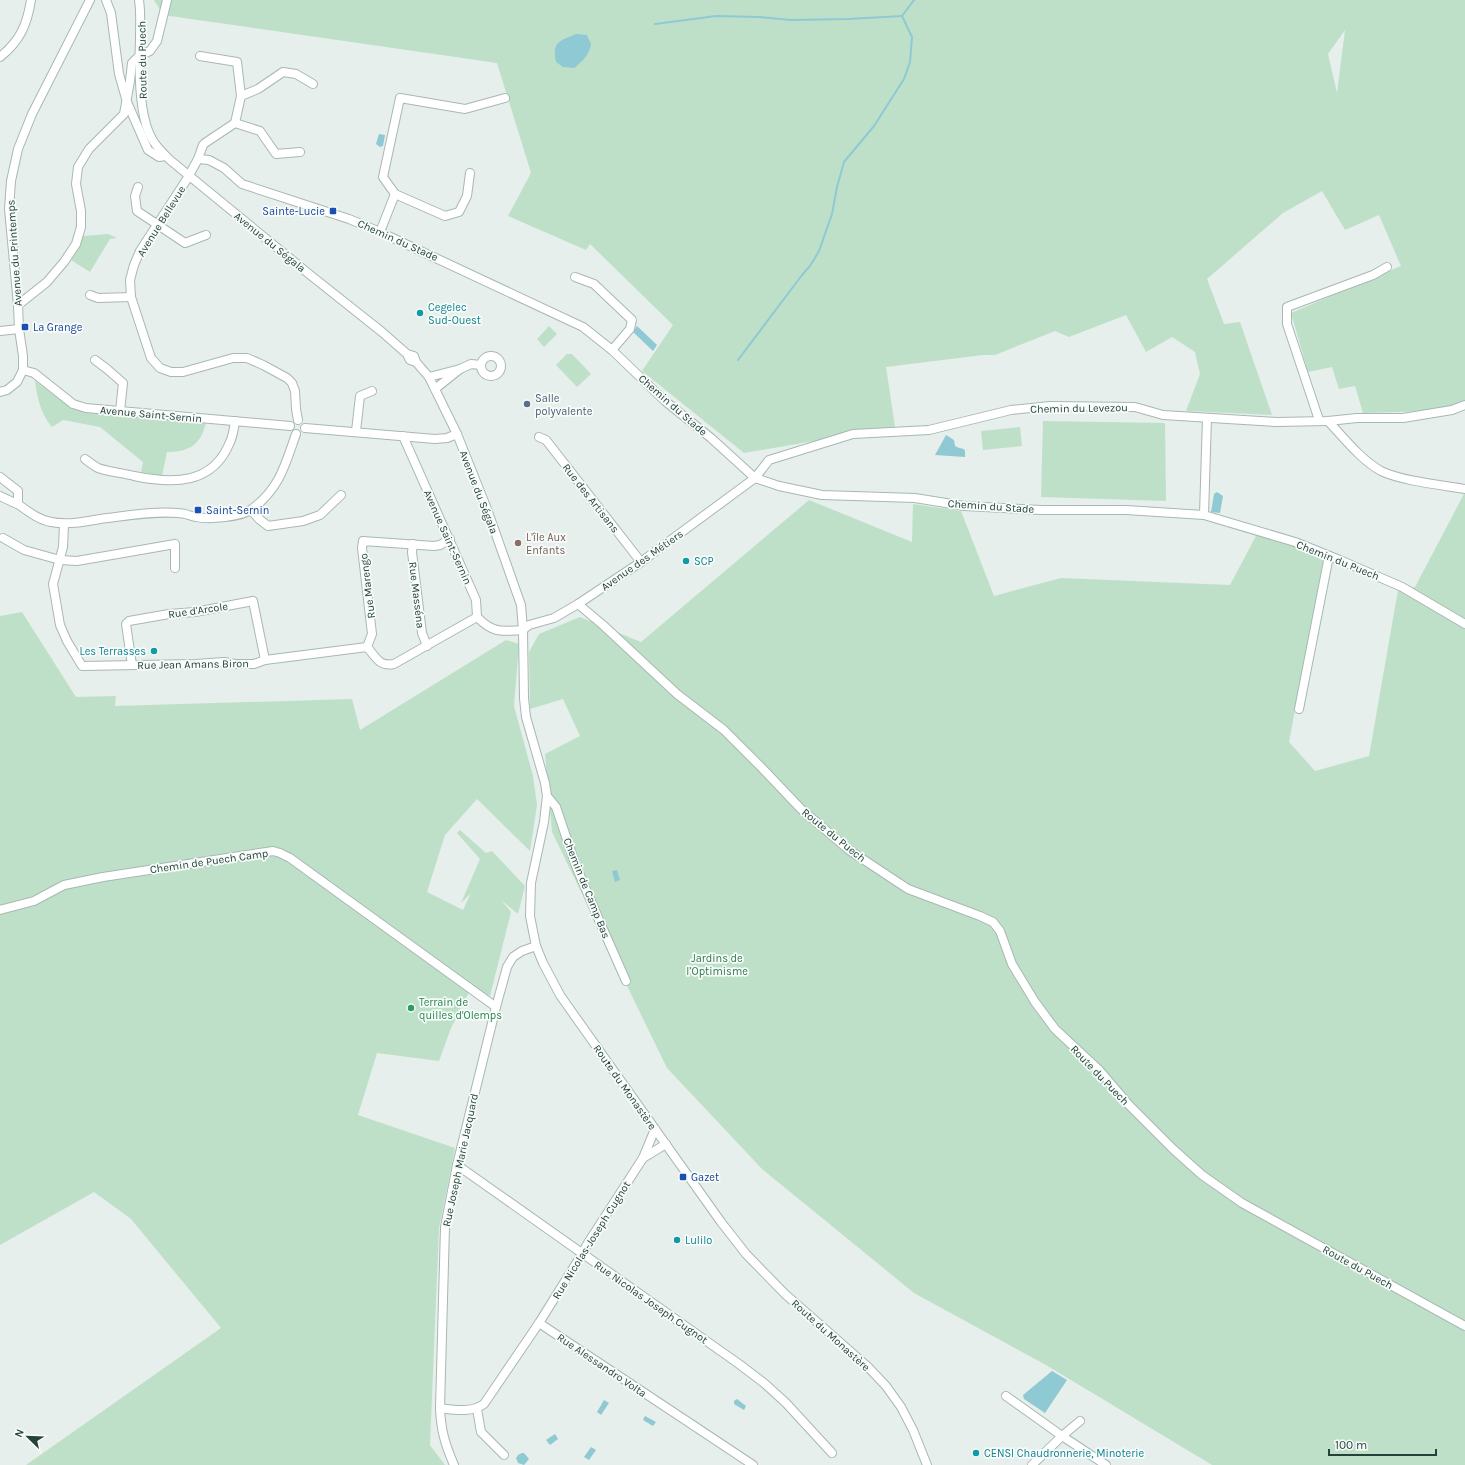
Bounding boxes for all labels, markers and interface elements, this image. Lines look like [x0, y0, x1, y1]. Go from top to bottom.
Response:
street label: Route du Puech [135, 21, 150, 99]
street label: Avenue Bellevue [134, 183, 189, 259]
street label: Avenue du Printemps [4, 199, 25, 307]
place label: Sainte-Lucie [262, 205, 325, 218]
marker: Sainte-Lucie [328, 206, 338, 216]
street label: Avenue du Ségala [231, 210, 308, 275]
street label: Chemin du Stade [356, 217, 440, 264]
place label: Cegelec Sud-Ouest [428, 301, 481, 327]
marker: Cegelec Sud-Ouest [415, 308, 425, 318]
place label: La Grange [33, 321, 83, 334]
marker: La Grange [20, 322, 30, 332]
street label: Chemin du Stade [636, 372, 710, 439]
place label: Salle polyvalente [535, 392, 593, 418]
marker: Salle polyvalente [522, 399, 532, 409]
street label: Chemin du Levezou [1030, 401, 1128, 416]
street label: Avenue Saint-Sernin [99, 404, 202, 425]
street label: Avenue du Ségala [457, 449, 500, 536]
street label: Rue des Artisans [560, 461, 622, 536]
street label: Avenue Saint-Sernin [421, 488, 474, 587]
street label: Chemin du Stade [947, 497, 1035, 516]
place label: Saint-Sernin [206, 504, 269, 517]
marker: Saint-Sernin [193, 505, 203, 515]
street label: Avenue des Métiers [599, 527, 686, 594]
place label: L'île Aux Enfants [526, 531, 566, 557]
marker: L'île Aux Enfants [513, 538, 523, 548]
street label: Chemin du Puech [1294, 538, 1381, 583]
street label: Rue Marengo [357, 553, 378, 619]
place label: SCP [694, 555, 713, 568]
marker: SCP [681, 556, 691, 566]
street label: Rue Masséna [406, 561, 427, 629]
street label: Rue d'Arcole [167, 600, 229, 621]
place label: Les Terrasses [79, 645, 146, 658]
marker: Les Terrasses [149, 646, 159, 656]
street label: Rue Jean Amans Biron [137, 657, 249, 672]
street label: Route du Puech [799, 806, 868, 865]
street label: Chemin de Camp Bas [560, 836, 613, 941]
street label: Chemin de Puech Camp [149, 847, 269, 876]
park label: Jardins de l’Optimisme [686, 952, 748, 978]
place label: Terrain de quilles d'Olemps [419, 996, 502, 1022]
marker: Terrain de quilles d'Olemps [406, 1003, 416, 1013]
street label: Route du Monastère [590, 1042, 659, 1133]
street label: Route du Puech [1068, 1043, 1132, 1108]
street label: Rue Joseph Marie Jacquard [440, 1092, 481, 1228]
place label: Gazet [691, 1171, 719, 1184]
marker: Gazet [678, 1172, 688, 1182]
street label: Rue Nicolas-Joseph Cugnot [550, 1179, 633, 1302]
place label: Lulilo [685, 1234, 712, 1247]
marker: Lulilo [672, 1235, 682, 1245]
street label: Route du Puech [1320, 1243, 1395, 1292]
street label: Rue Nicolas Joseph Cugnot [591, 1258, 710, 1347]
street label: Route du Monastère [789, 1297, 873, 1374]
street label: Rue Alessandro Volta [554, 1331, 649, 1400]
north arrow [8, 1417, 48, 1457]
text: N [12, 1427, 27, 1439]
scale bar [1329, 1431, 1436, 1457]
text: 100 m [1335, 1438, 1367, 1452]
place label: CENSI Chaudronnerie, Minoterie [984, 1447, 1144, 1460]
marker: CENSI Chaudronnerie, Minoterie [971, 1448, 981, 1458]

